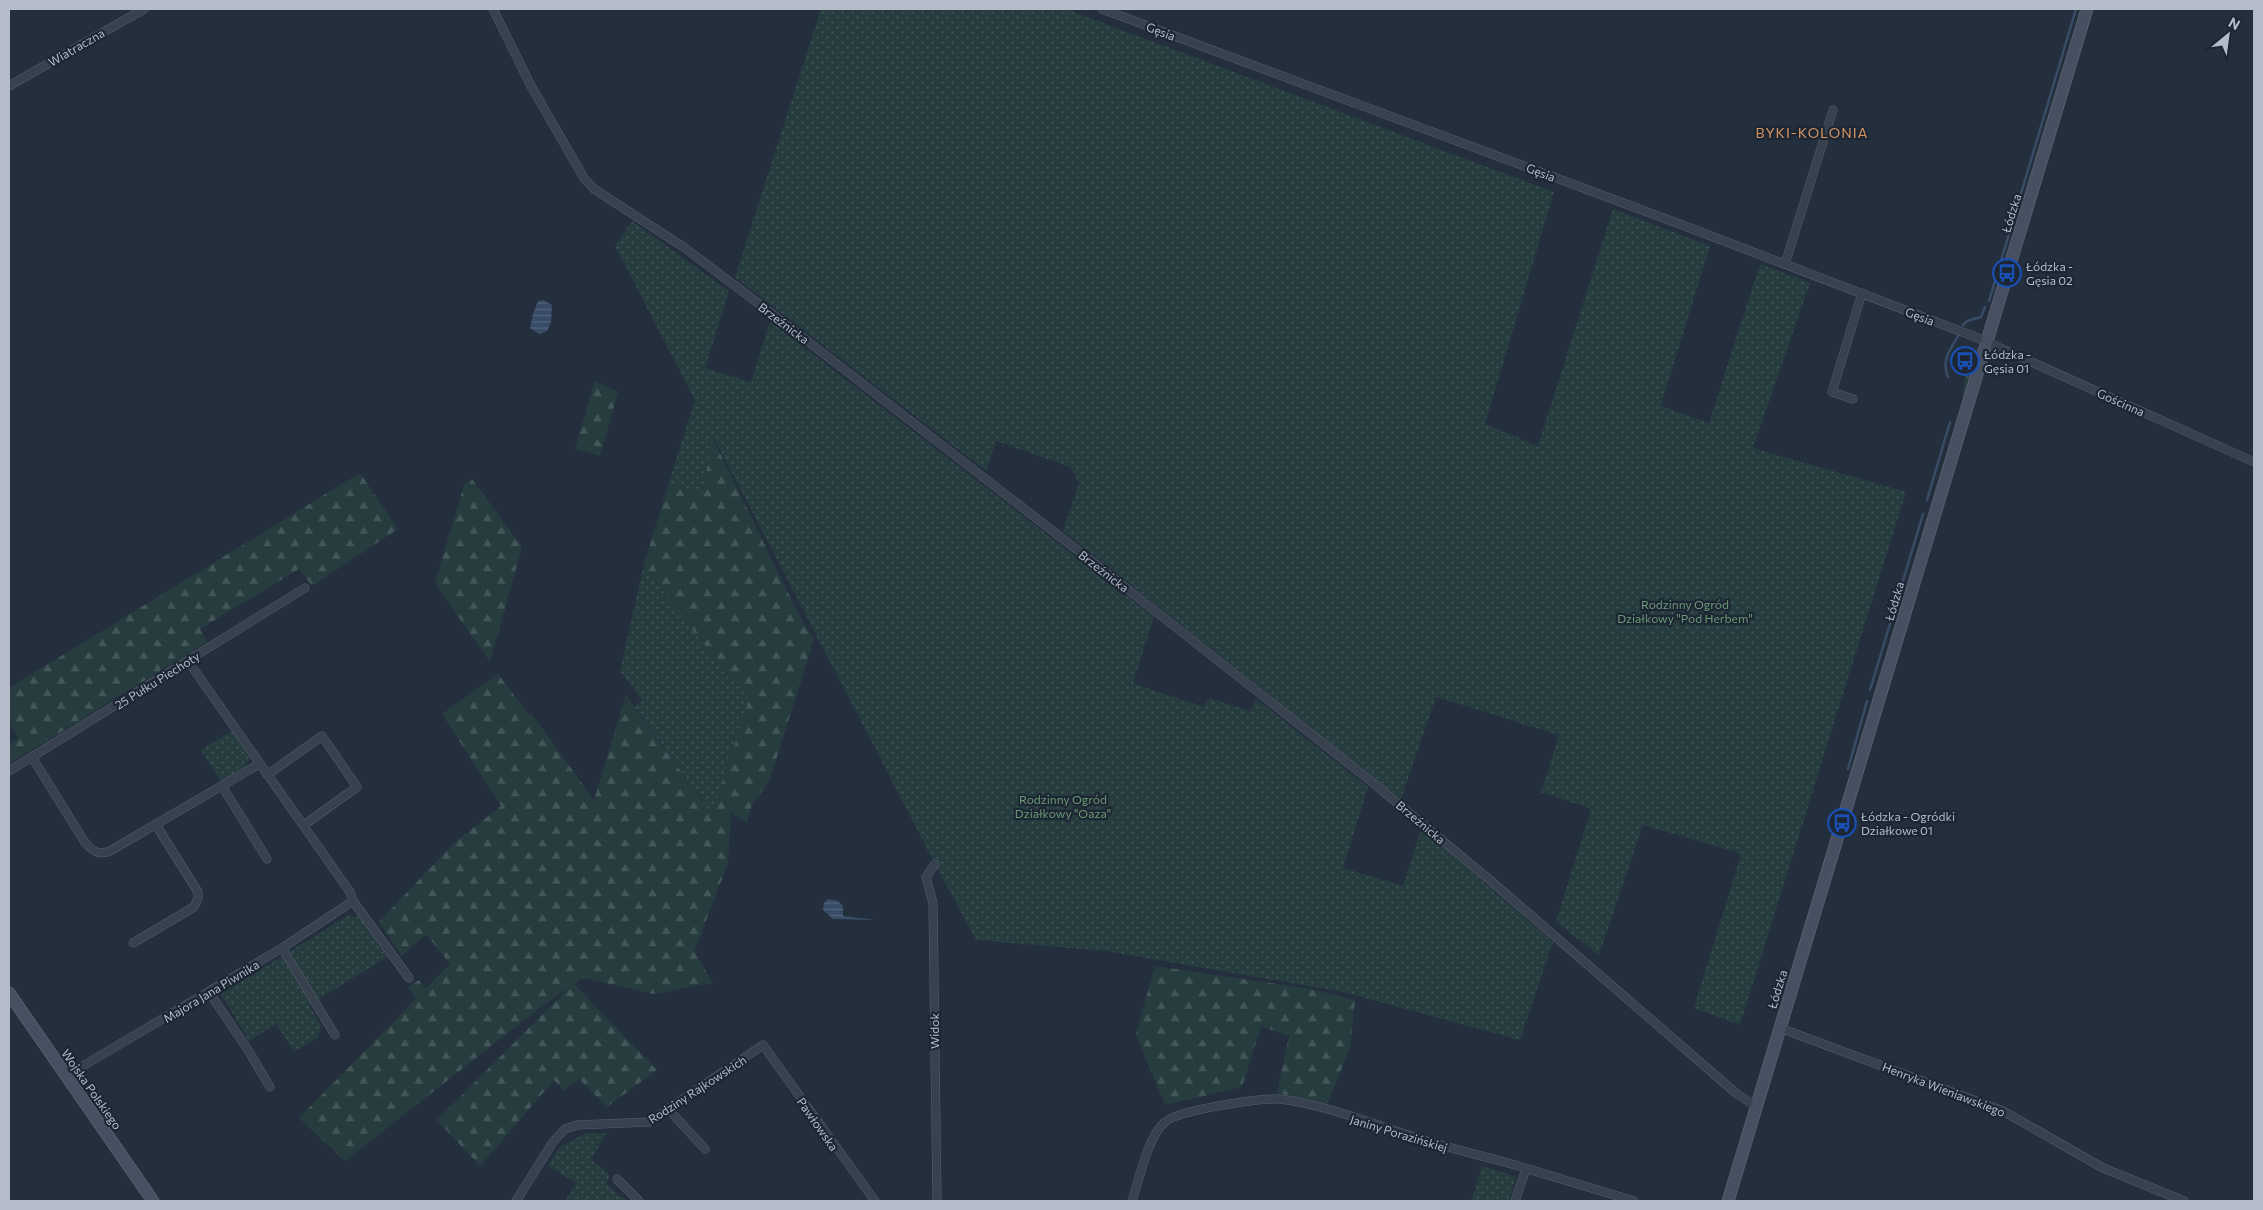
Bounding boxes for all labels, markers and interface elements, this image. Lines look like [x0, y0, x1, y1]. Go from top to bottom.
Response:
north arrow [2203, 10, 2253, 60]
text: N [2226, 13, 2243, 33]
street label: Gęsia [1145, 19, 1177, 43]
street label: Wiatraczna [45, 25, 107, 69]
district label: BYKI-KOLONIA [1756, 124, 1868, 141]
street label: Gęsia [1525, 160, 1557, 184]
street label: Łódzka [1998, 192, 2024, 235]
bus stop icon: Łódzka - Gęsia 02 [1992, 258, 2022, 288]
place label: Łódzka - Gęsia 02 [2025, 259, 2073, 287]
street label: Brzeźnicka [756, 300, 812, 346]
street label: Gęsia [1904, 304, 1936, 328]
bus stop icon: Łódzka - Gęsia 01 [1950, 346, 1980, 376]
place label: Łódzka - Gęsia 01 [1983, 347, 2031, 375]
street label: Gościnna [2095, 385, 2147, 419]
street label: Brzeźnicka [1076, 547, 1132, 595]
street label: Łódzka [1882, 580, 1906, 623]
park label: Rodzinny Ogród Działkowy "Pod Herbem" [1617, 597, 1753, 625]
street label: 25 Pułku Piechoty [112, 648, 202, 712]
park label: Rodzinny Ogród Działkowy "Oaza" [1015, 792, 1111, 820]
street label: Brzeźnicka [1394, 798, 1448, 846]
bus stop icon: Łódzka - Ogródki Działkowe 01 [1827, 808, 1857, 838]
place label: Łódzka - Ogródki Działkowe 01 [1860, 809, 1955, 837]
street label: Majora Jana Piwnika [161, 957, 262, 1026]
street label: Łódzka [1764, 968, 1790, 1011]
street label: Widok [927, 1013, 941, 1049]
street label: Wojska Polskiego [59, 1046, 125, 1132]
street label: Rodziny Rajkowskich [645, 1052, 749, 1126]
street label: Henryka Wieniawskiego [1881, 1059, 2007, 1119]
street label: Pawłowska [795, 1095, 841, 1153]
street label: Janiny Porazińskiej [1348, 1112, 1449, 1155]

